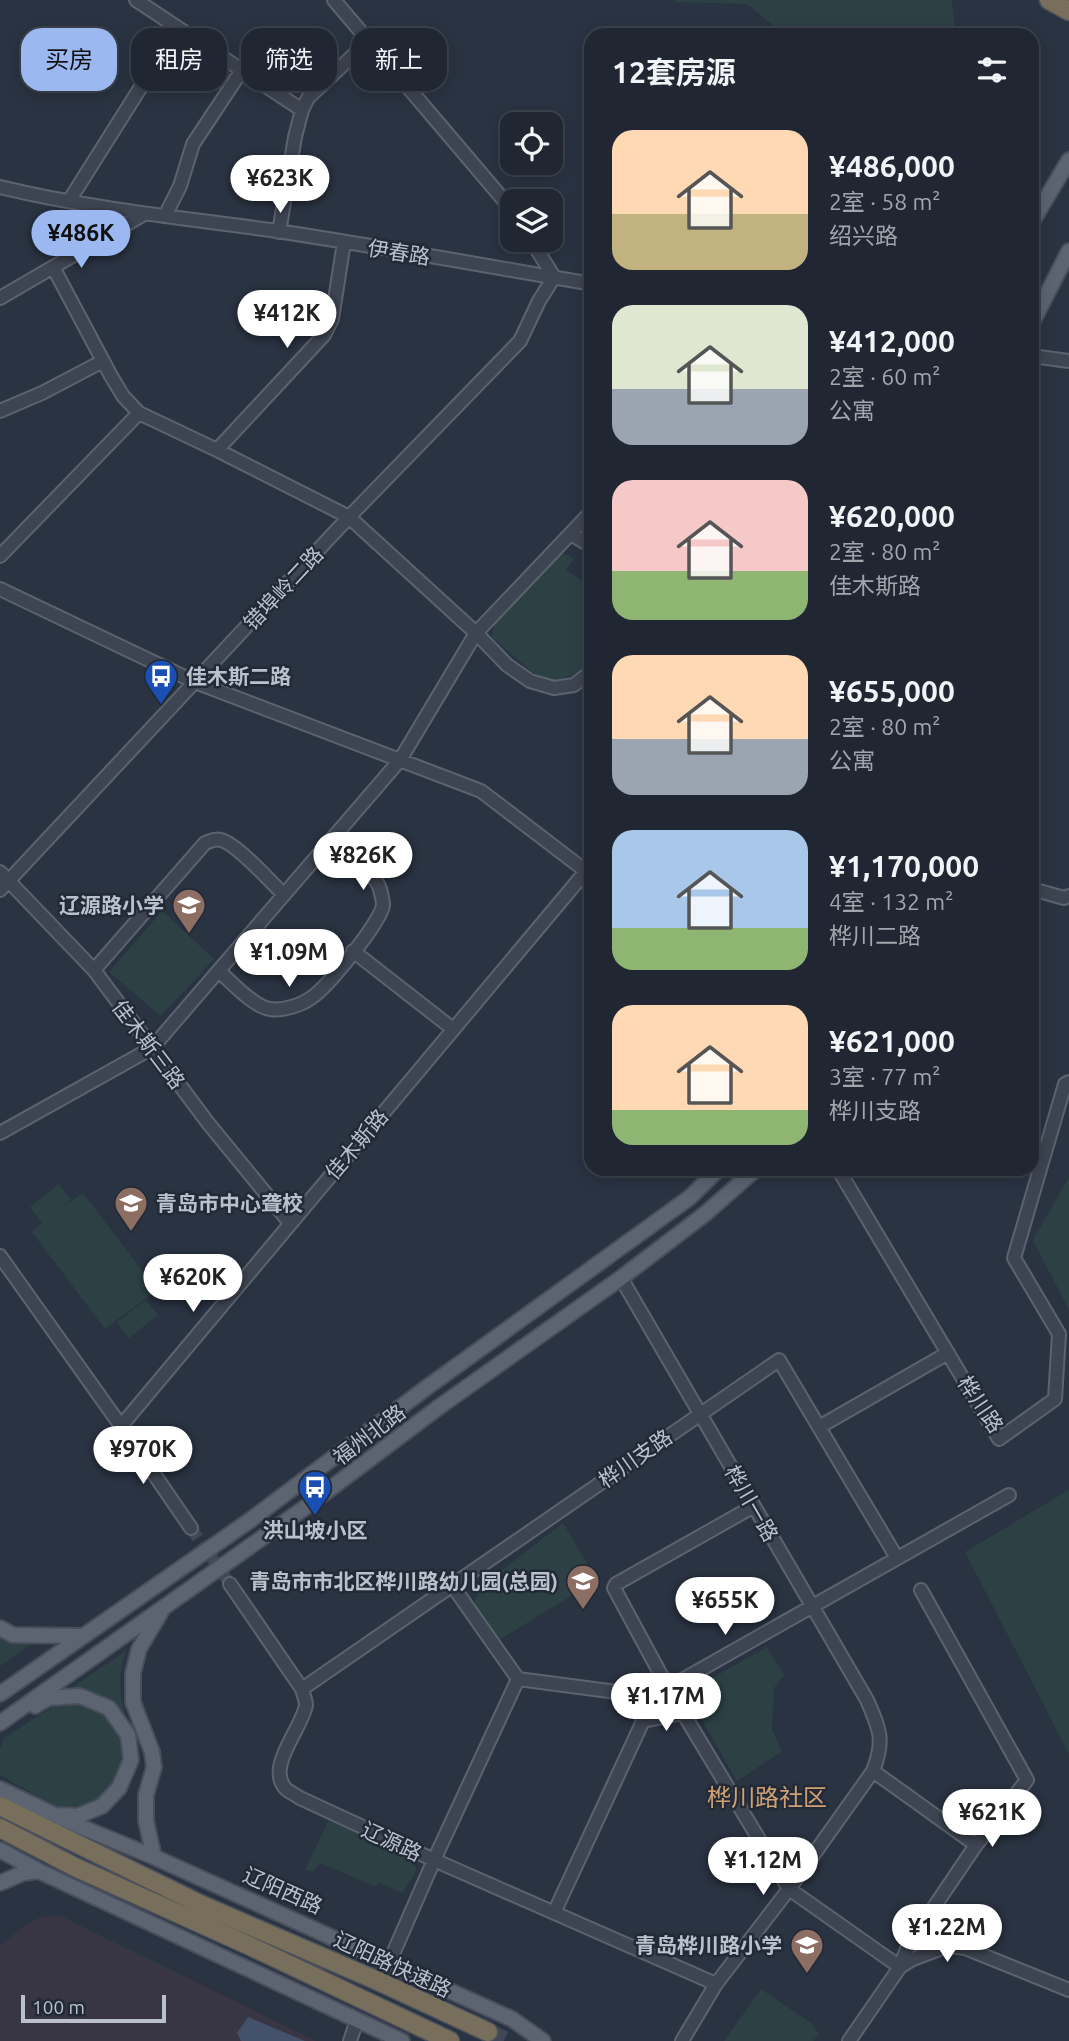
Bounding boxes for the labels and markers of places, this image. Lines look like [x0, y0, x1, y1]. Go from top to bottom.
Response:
pin: ¥623K [231, 156, 329, 215]
pin: ¥486K [32, 210, 130, 270]
pin: ¥412K [238, 290, 336, 350]
bus stop icon: 佳木斯二路 [142, 657, 180, 706]
place label: 佳木斯二路 [186, 664, 291, 688]
pin: ¥826K [314, 832, 412, 892]
school or university icon: 辽源路小学 [170, 886, 208, 935]
place label: 辽源路小学 [59, 893, 164, 917]
pin: ¥1.09M [232, 930, 346, 989]
school or university icon: 青岛市中心聋校 [112, 1184, 150, 1233]
place label: 青岛市中心聋校 [156, 1191, 303, 1215]
pin: ¥620K [144, 1254, 242, 1314]
pin: ¥970K [94, 1426, 192, 1486]
bus stop icon: 洪山坡小区 [296, 1468, 334, 1517]
place label: 洪山坡小区 [263, 1518, 368, 1542]
school or university icon: 青岛市市北区桦川路幼儿园(总园) [564, 1562, 602, 1611]
place label: 青岛市市北区桦川路幼儿园(总园) [249, 1569, 558, 1593]
pin: ¥655K [676, 1578, 774, 1637]
pin: ¥1.17M [609, 1674, 723, 1733]
pin: ¥621K [943, 1790, 1041, 1849]
pin: ¥1.12M [706, 1838, 820, 1897]
pin: ¥1.22M [890, 1904, 1004, 1964]
school or university icon: 青岛桦川路小学 [788, 1926, 826, 1975]
place label: 青岛桦川路小学 [635, 1933, 782, 1957]

